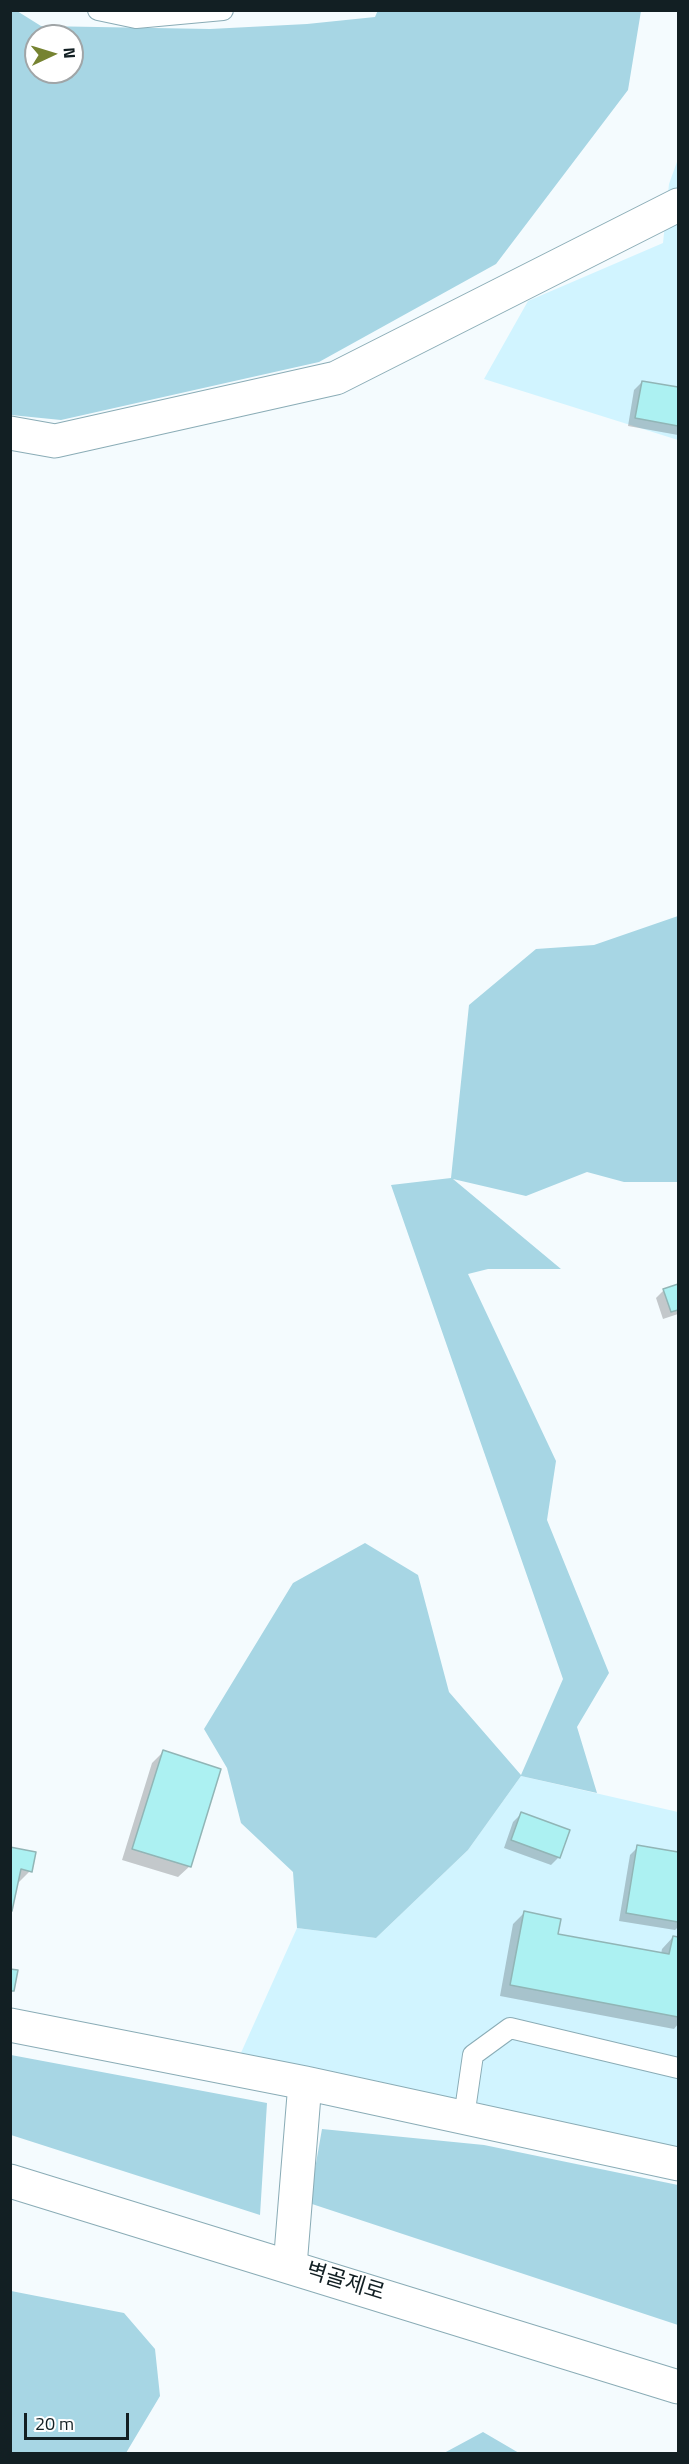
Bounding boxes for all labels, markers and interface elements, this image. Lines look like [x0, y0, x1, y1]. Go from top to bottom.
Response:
north arrow [24, 24, 84, 84]
text: N [58, 47, 82, 59]
street label: 벽골제로 [302, 2259, 388, 2307]
scale bar [27, 2401, 132, 2439]
text: 20 m [35, 2410, 74, 2437]

